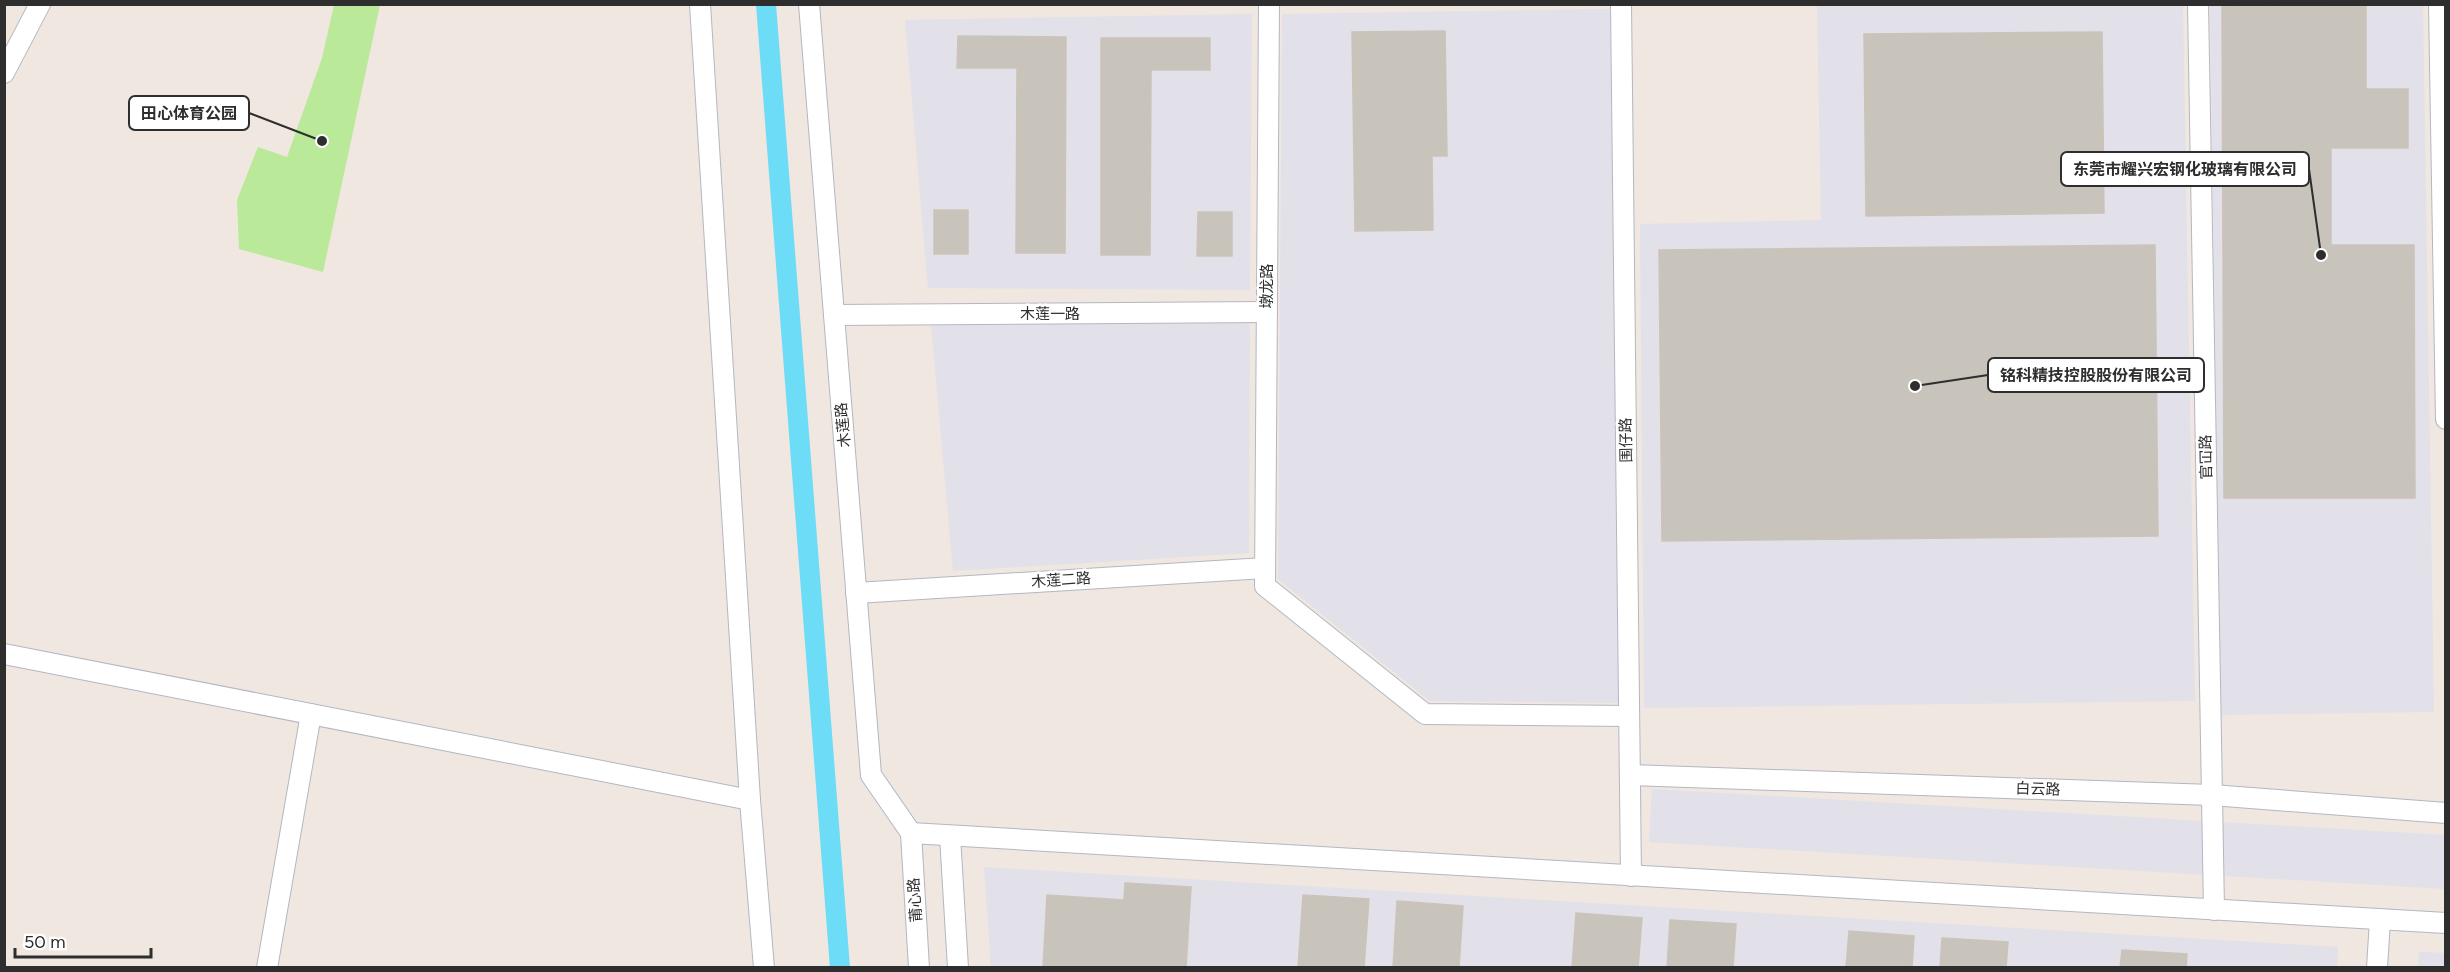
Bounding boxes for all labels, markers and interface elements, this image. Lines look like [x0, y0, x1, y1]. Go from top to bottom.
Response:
callout: 田心体育公园 [129, 96, 249, 130]
text: 田心体育公园 [141, 104, 237, 123]
callout: 东莞市耀兴宏钢化玻璃有限公司 [2061, 152, 2309, 186]
text: 东莞市耀兴宏钢化玻璃有限公司 [2073, 160, 2297, 179]
street label: 墩龙路 [1258, 263, 1276, 309]
street label: 木莲一路 [1020, 305, 1080, 323]
callout: 铭科精技控股股份有限公司 [1988, 358, 2204, 392]
text: 铭科精技控股股份有限公司 [2000, 366, 2192, 385]
street label: 木莲路 [832, 402, 854, 448]
street label: 围仔路 [1617, 417, 1635, 463]
street label: 官冚路 [2197, 434, 2215, 480]
street label: 木莲二路 [1030, 569, 1092, 591]
street label: 白云路 [2015, 779, 2061, 799]
street label: 莆心路 [904, 877, 926, 923]
scale bar [15, 921, 152, 959]
text: 50 m [24, 931, 66, 953]

